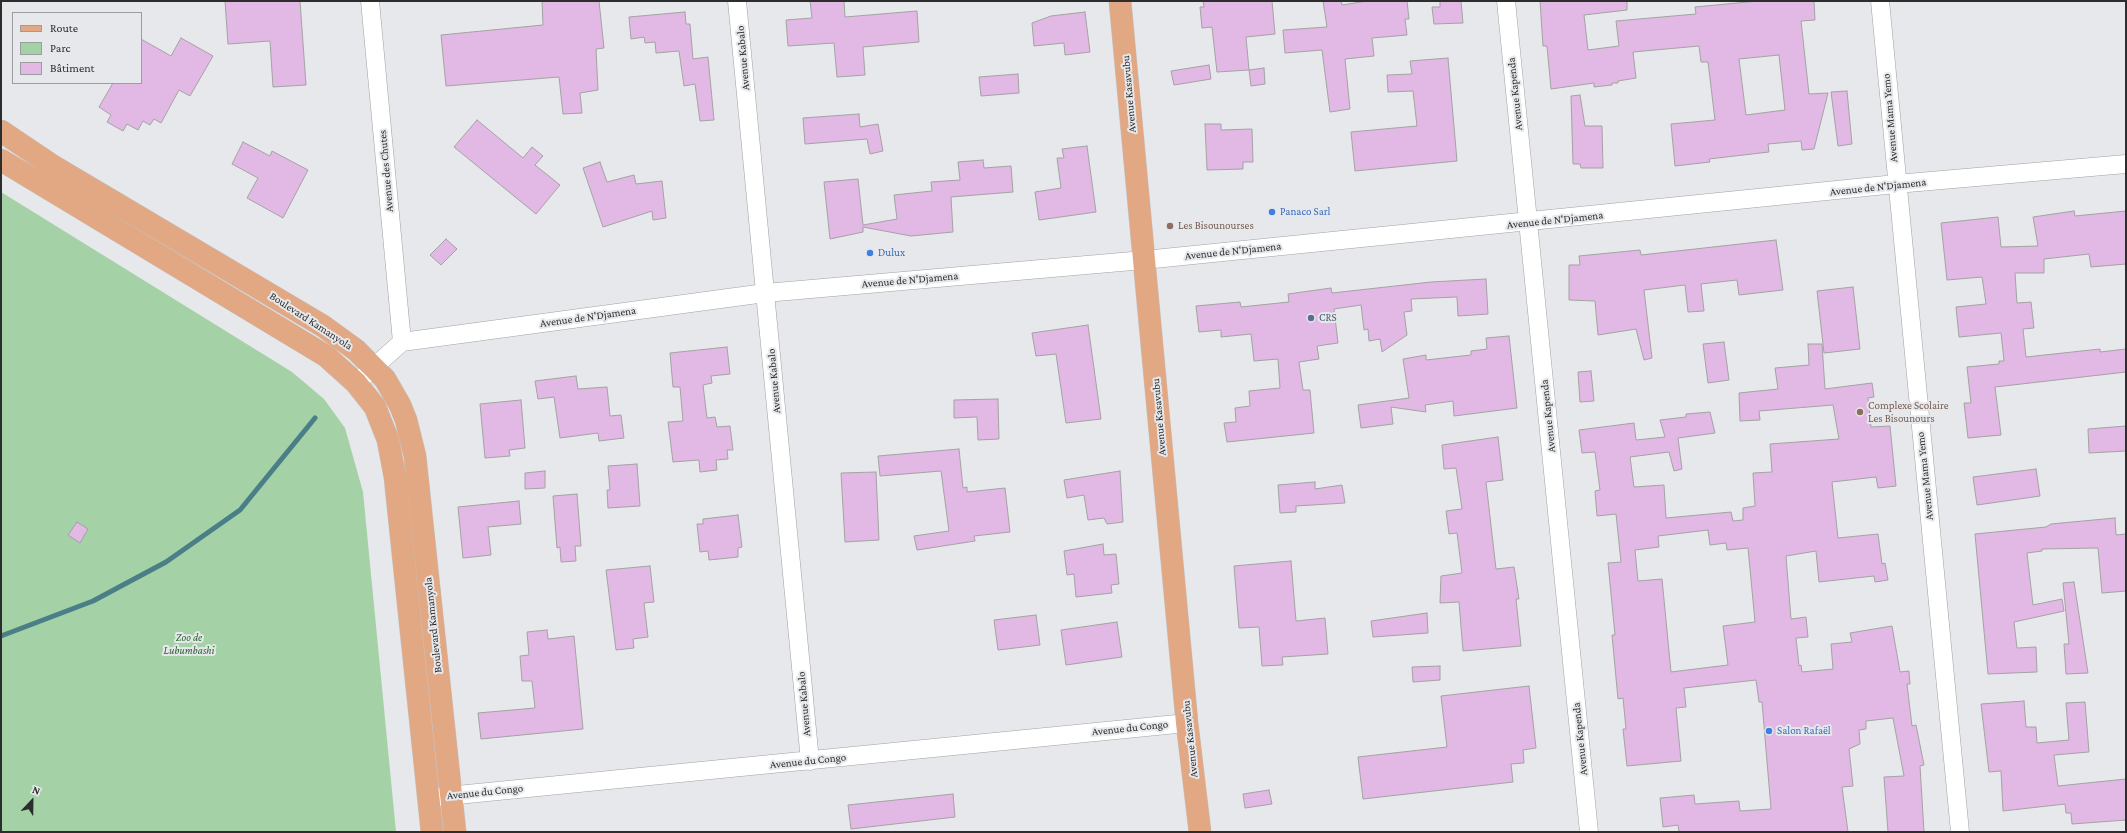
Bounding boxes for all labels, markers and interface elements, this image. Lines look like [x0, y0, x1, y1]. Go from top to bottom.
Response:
legend [12, 12, 142, 84]
text: Route [50, 21, 78, 35]
street label: Avenue Kabalo [734, 25, 752, 91]
text: Parc [50, 41, 70, 55]
street label: Avenue Kasavubu [1119, 55, 1139, 133]
street label: Avenue Kapenda [1505, 57, 1525, 131]
text: Bâtiment [50, 61, 95, 75]
street label: Avenue Mama Yemo [1880, 73, 1900, 163]
street label: Avenue des Chutes [376, 129, 396, 213]
street label: Avenue de N'Djamena [1829, 175, 1927, 199]
place label: Panaco Sarl [1280, 205, 1330, 219]
marker: Panaco Sarl [1267, 207, 1277, 217]
street label: Avenue de N'Djamena [1506, 208, 1604, 232]
place label: Les Bisounourses [1178, 219, 1254, 233]
marker: Les Bisounourses [1165, 221, 1175, 231]
street label: Avenue de N'Djamena [1184, 239, 1282, 263]
place label: Dulux [878, 246, 905, 260]
marker: Dulux [865, 248, 875, 258]
street label: Avenue de N'Djamena [861, 269, 959, 291]
street label: Boulevard Kamanyola [267, 289, 355, 353]
street label: Avenue de N'Djamena [539, 304, 637, 330]
place label: CRS [1319, 311, 1337, 325]
marker: CRS [1306, 313, 1316, 323]
street label: Avenue Kabalo [765, 348, 783, 414]
street label: Avenue Kasavubu [1149, 378, 1169, 456]
street label: Avenue Kapenda [1538, 379, 1558, 453]
place label: Complexe Scolaire Les Bisounours [1868, 399, 1948, 425]
marker: Complexe Scolaire Les Bisounours [1855, 407, 1865, 417]
street label: Avenue Mama Yemo [1914, 431, 1936, 521]
street label: Boulevard Kamanyola [421, 576, 445, 674]
park label: Zoo de Lubumbashi [163, 631, 215, 657]
street label: Avenue Kabalo [795, 671, 813, 737]
street label: Avenue Kasavubu [1179, 700, 1201, 778]
street label: Avenue Kapenda [1570, 702, 1590, 776]
street label: Avenue du Congo [1091, 717, 1169, 739]
place label: Salon Rafaël [1777, 724, 1831, 738]
marker: Salon Rafaël [1764, 726, 1774, 736]
street label: Avenue du Congo [769, 750, 847, 772]
north arrow [12, 781, 52, 821]
street label: Avenue du Congo [446, 781, 524, 803]
text: N [31, 783, 42, 797]

